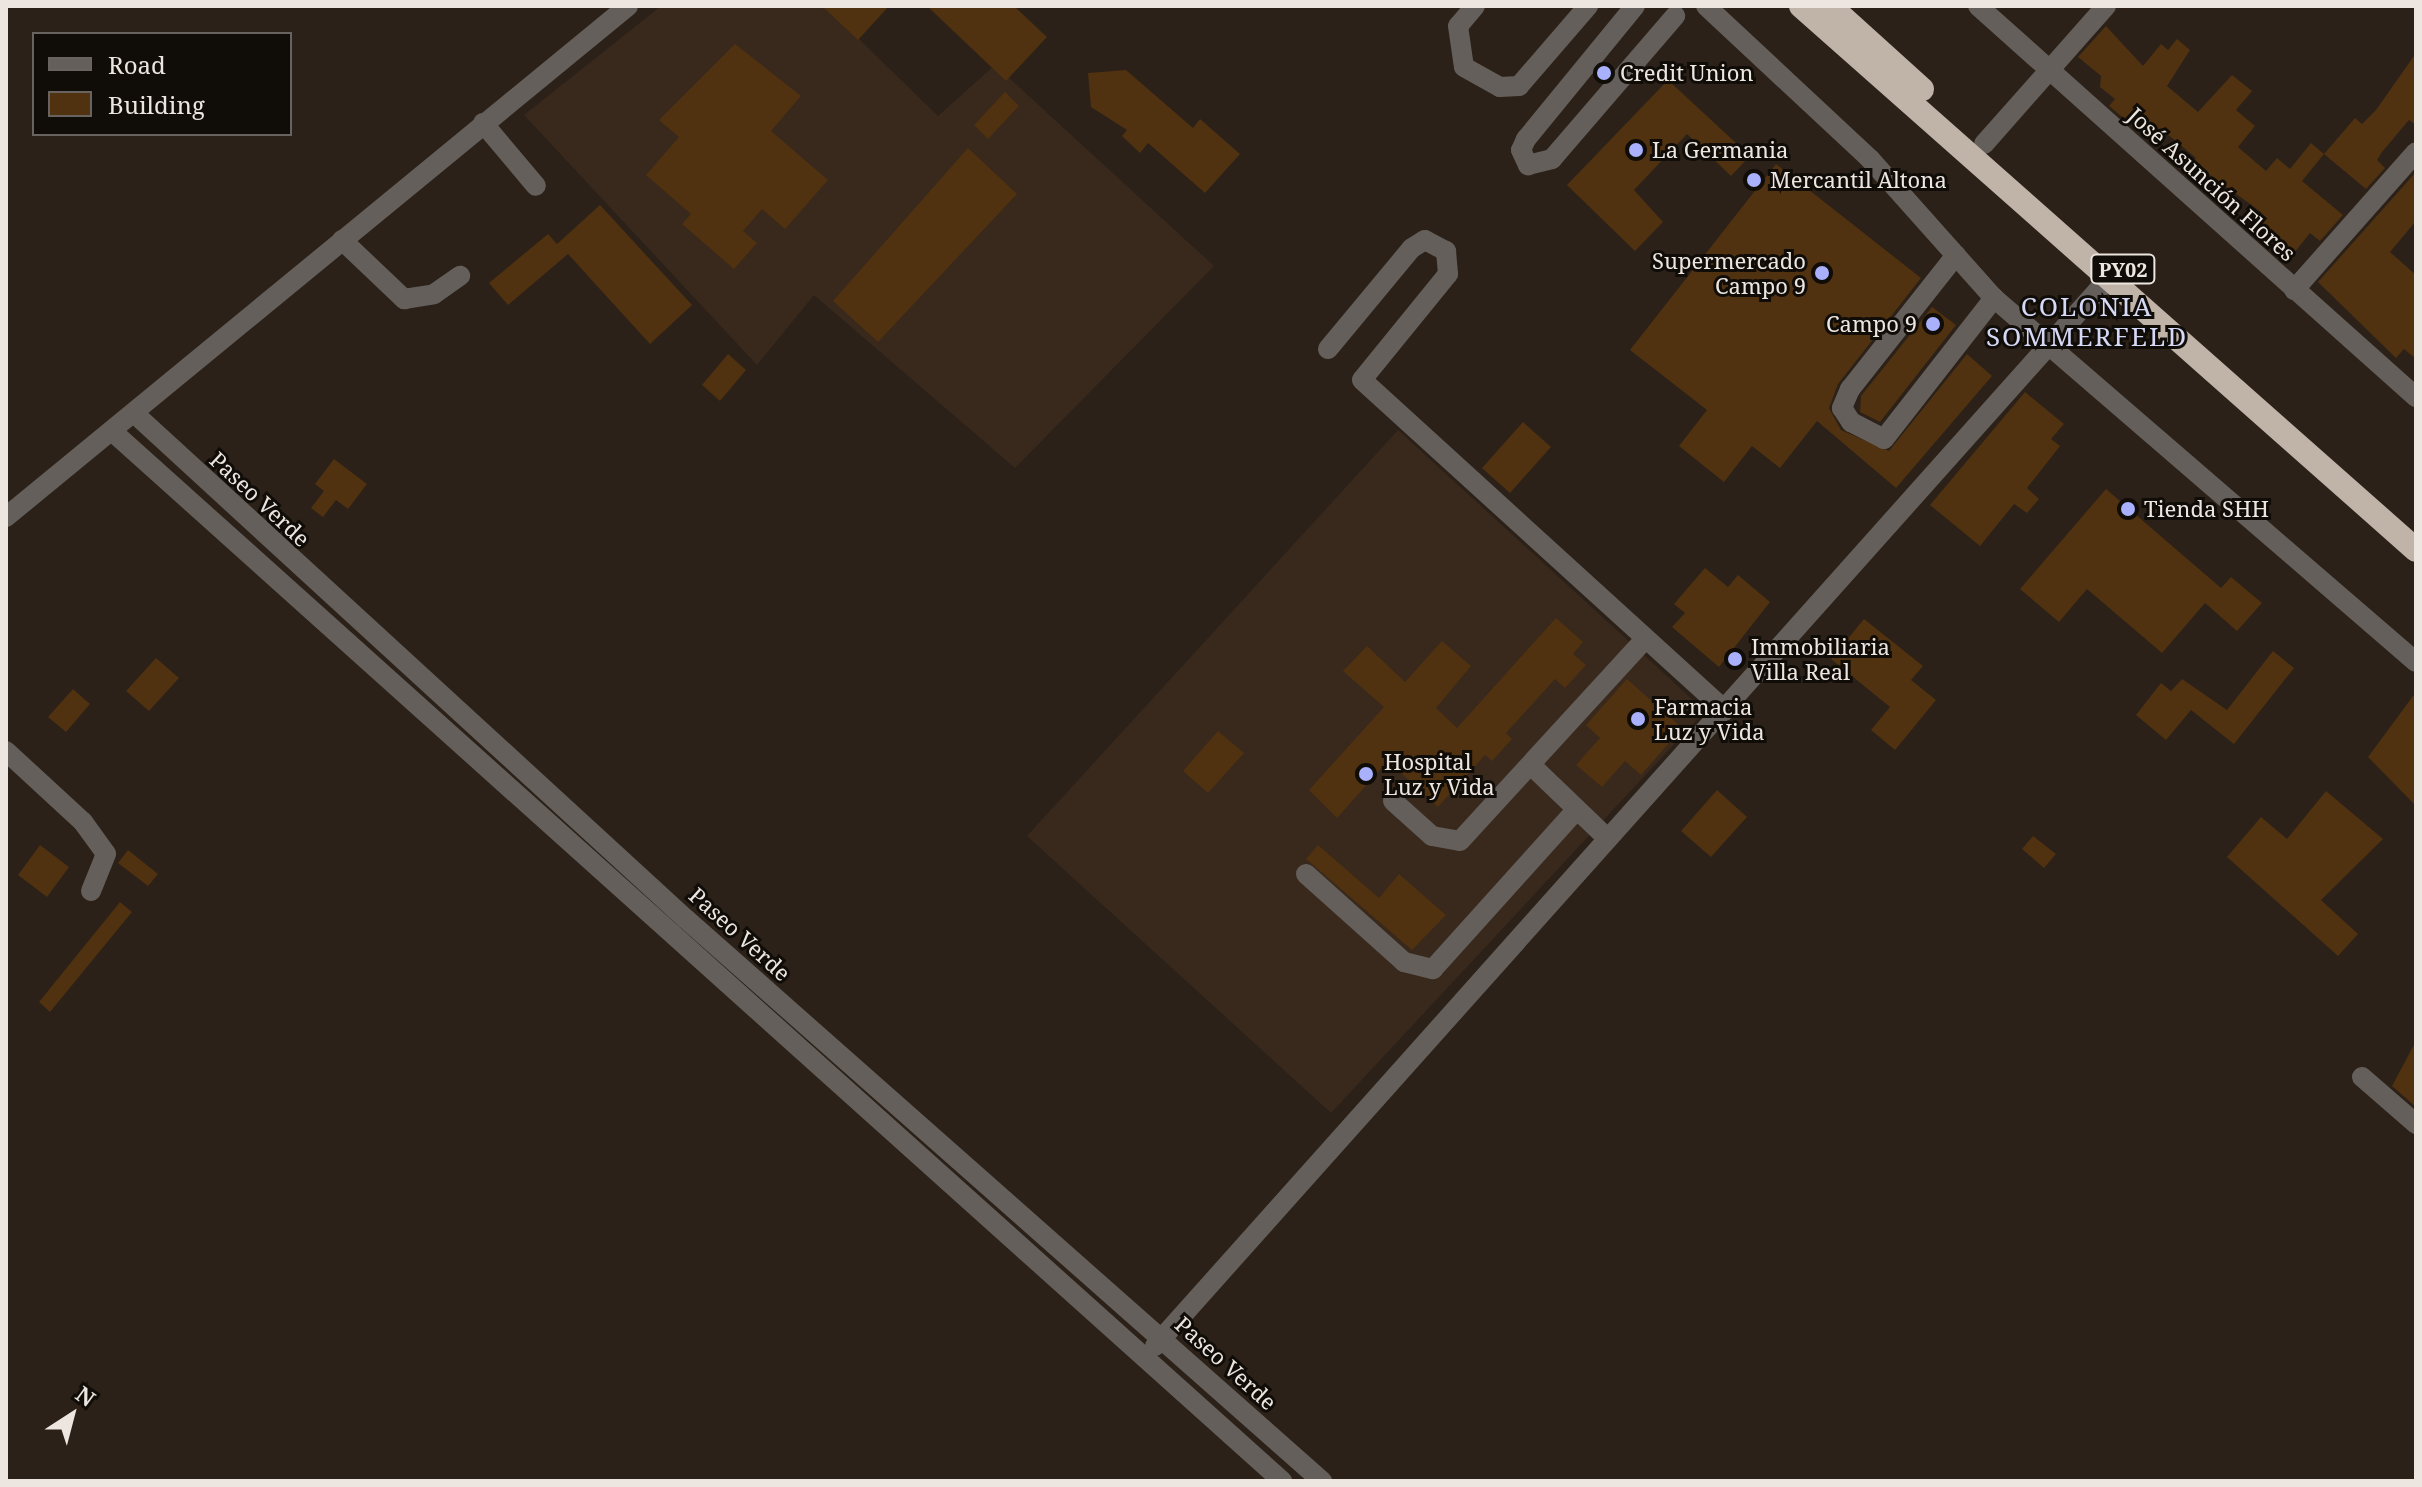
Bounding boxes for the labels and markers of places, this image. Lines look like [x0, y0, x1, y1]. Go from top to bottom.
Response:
place label: Credit Union [1620, 60, 1754, 86]
marker: Credit Union [1595, 64, 1613, 82]
place label: La Germania [1652, 137, 1788, 163]
marker: La Germania [1627, 141, 1645, 159]
place label: Mercantil Altona [1770, 167, 1947, 193]
marker: Mercantil Altona [1745, 171, 1763, 189]
place label: Supermercado Campo 9 [1652, 247, 1806, 298]
marker: Supermercado Campo 9 [1813, 264, 1831, 282]
place label: Campo 9 [1826, 311, 1917, 337]
marker: Campo 9 [1924, 315, 1942, 333]
place label: Tienda SHH [2144, 496, 2269, 522]
marker: Tienda SHH [2119, 500, 2137, 518]
place label: Immobiliaria Villa Real [1751, 633, 1890, 684]
marker: Immobiliaria Villa Real [1726, 650, 1744, 668]
place label: Farmacia Luz y Vida [1654, 693, 1765, 744]
marker: Farmacia Luz y Vida [1629, 710, 1647, 728]
place label: Hospital Luz y Vida [1384, 748, 1495, 800]
marker: Hospital Luz y Vida [1355, 763, 1377, 785]

